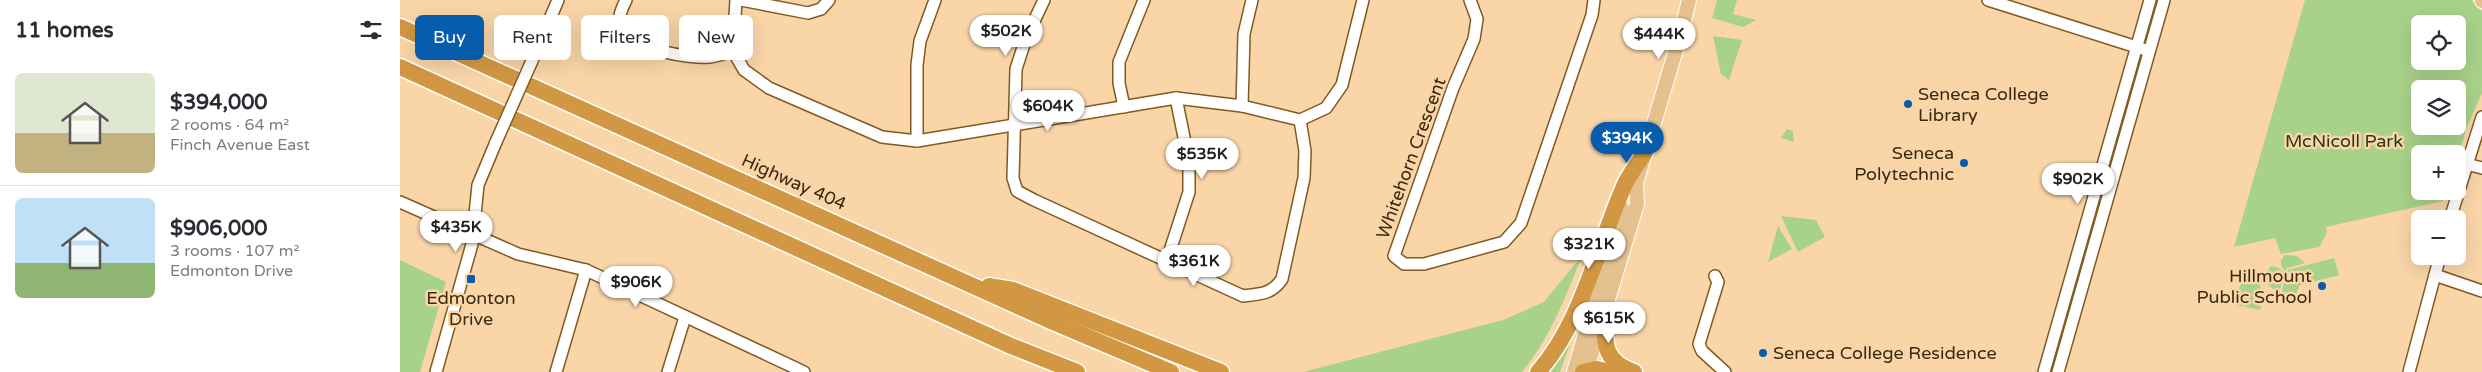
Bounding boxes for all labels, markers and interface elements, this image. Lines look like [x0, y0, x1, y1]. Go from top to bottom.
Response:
chip: Buy [415, 15, 484, 60]
chip: Rent [494, 15, 571, 60]
chip: Filters [581, 15, 669, 60]
chip: New [679, 15, 753, 60]
pin: $502K [971, 15, 1041, 57]
map controls [2411, 15, 2466, 265]
button: locate [2411, 15, 2466, 70]
icon: filters [357, 16, 385, 44]
text: 11 homes [15, 18, 114, 43]
pin: $444K [1624, 18, 1694, 60]
text: $502K [981, 21, 1031, 41]
text: $444K [1634, 24, 1684, 44]
street label: Whitehorn Crescent [1372, 74, 1450, 242]
button: layers [2411, 80, 2466, 135]
place label: Seneca College Library [1918, 83, 2049, 126]
text: $394,000 [170, 90, 268, 115]
pin: $604K [1013, 90, 1083, 132]
icon: home [55, 93, 115, 153]
text: $604K [1023, 96, 1073, 116]
marker: Seneca College Library [1902, 98, 1914, 110]
text: 2 rooms · 64 m² [170, 115, 289, 135]
pin: $394K [1592, 121, 1662, 164]
text: $394K [1602, 128, 1652, 148]
park label: McNicoll Park [2285, 130, 2403, 152]
text: Finch Avenue East [170, 135, 310, 155]
pin: $535K [1167, 138, 1237, 180]
place label: Seneca Polytechnic [1854, 142, 1954, 185]
text: $535K [1177, 144, 1227, 164]
button: + [2411, 145, 2466, 200]
street label: Highway 404 [738, 149, 850, 215]
marker: Seneca Polytechnic [1958, 157, 1970, 169]
pin: $902K [2043, 162, 2113, 205]
text: $902K [2053, 169, 2103, 189]
pin: $435K [421, 210, 491, 253]
button: − [2411, 210, 2466, 265]
text: $906,000 [170, 216, 268, 241]
text: $435K [431, 217, 481, 237]
icon: home [55, 218, 115, 278]
pin: $321K [1554, 228, 1624, 270]
text: $321K [1564, 234, 1614, 254]
text: 3 rooms · 107 m² [170, 241, 299, 261]
pin: $361K [1159, 244, 1229, 287]
text: $361K [1169, 251, 1219, 271]
text: Edmonton Drive [170, 261, 293, 281]
place label: Hillmount Public School [2196, 265, 2312, 308]
pin: $906K [601, 266, 671, 308]
text: $906K [611, 272, 661, 292]
marker: Edmonton Drive [465, 273, 477, 285]
marker: Hillmount Public School [2316, 280, 2328, 292]
place label: Edmonton Drive [426, 287, 516, 330]
pin: $615K [1574, 302, 1644, 344]
text: $615K [1584, 308, 1634, 328]
place label: Seneca College Residence [1773, 342, 1997, 364]
marker: Seneca College Residence [1757, 347, 1769, 359]

